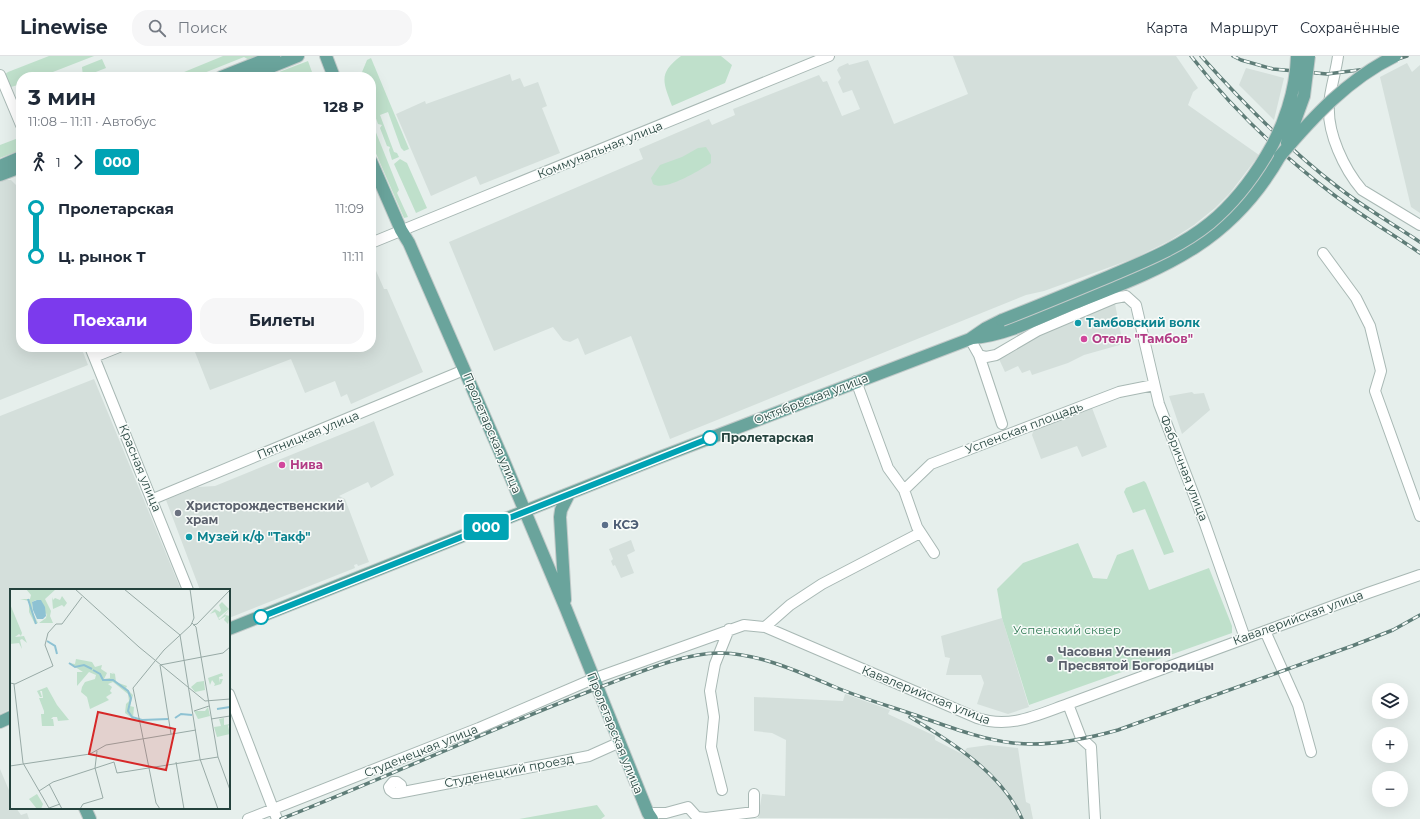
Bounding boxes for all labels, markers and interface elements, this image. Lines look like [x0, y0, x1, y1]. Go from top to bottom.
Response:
search box [132, 10, 412, 46]
text: Linewise [20, 16, 108, 39]
icon: search [146, 17, 168, 39]
text: Поиск [178, 18, 227, 37]
text: Карта [1146, 19, 1188, 37]
text: Маршрут [1210, 19, 1278, 37]
text: Сохранённые [1300, 19, 1400, 37]
text: 3 мин [28, 84, 96, 111]
text: 128 ₽ [323, 97, 364, 116]
text: 11:08 – 11:11 · Автобус [28, 113, 156, 129]
street label: Коммунальная улица [535, 118, 665, 182]
icon: walk [28, 151, 50, 173]
icon: forward [67, 151, 89, 173]
text: 000 [103, 153, 131, 171]
text: 1 [56, 154, 61, 170]
text: Пролетарская [58, 199, 174, 218]
text: 11:09 [335, 200, 364, 216]
text: Ц. рынок Т [58, 247, 146, 266]
text: 11:11 [342, 248, 364, 264]
button: Поехали [28, 298, 192, 344]
button: Билеты [200, 298, 364, 344]
place label: Тамбовский волк [1086, 315, 1200, 330]
marker: Тамбовский волк [1073, 318, 1083, 328]
place label: Отель "Тамбов" [1092, 331, 1193, 346]
marker: Отель "Тамбов" [1079, 334, 1089, 344]
street label: Пролетарская улица [460, 370, 525, 496]
street label: Октябрьская улица [752, 370, 870, 427]
street label: Успенская площадь [963, 398, 1085, 457]
street label: Пятницкая улица [254, 407, 361, 462]
street label: Фабричная улица [1157, 413, 1212, 523]
street label: Красная улица [116, 422, 165, 514]
marker: Пролетарская [702, 430, 718, 446]
place label: Пролетарская [721, 430, 814, 445]
place label: Нива [290, 457, 323, 472]
marker: Нива [277, 460, 287, 470]
place label: Христорождественский храм [186, 498, 344, 527]
marker: Христорождественский храм [173, 508, 183, 518]
line badge: 000 [463, 514, 509, 540]
place label: КСЭ [613, 517, 639, 532]
text: 000 [472, 518, 500, 536]
marker: КСЭ [600, 520, 610, 530]
place label: Музей к/ф "Такф" [197, 529, 310, 544]
marker: Музей к/ф "Такф" [184, 532, 194, 542]
street label: Кавалерийская улица [1231, 587, 1365, 648]
inset map [10, 589, 230, 809]
unlabelled marker [253, 609, 269, 625]
park label: Успенский сквер [1013, 622, 1121, 637]
place label: Часовня Успения Пресвятой Богородицы [1058, 644, 1214, 673]
marker: Часовня Успения Пресвятой Богородицы [1045, 654, 1055, 664]
street label: Кавалерийская улица [860, 662, 993, 727]
street label: Пролетарская улица [584, 670, 647, 796]
map controls [1372, 683, 1408, 807]
button: layers [1372, 683, 1408, 719]
street label: Студенецкая улица [362, 721, 480, 780]
button: + [1372, 727, 1408, 763]
street label: Студенецкий проезд [443, 751, 575, 790]
button: − [1372, 771, 1408, 807]

